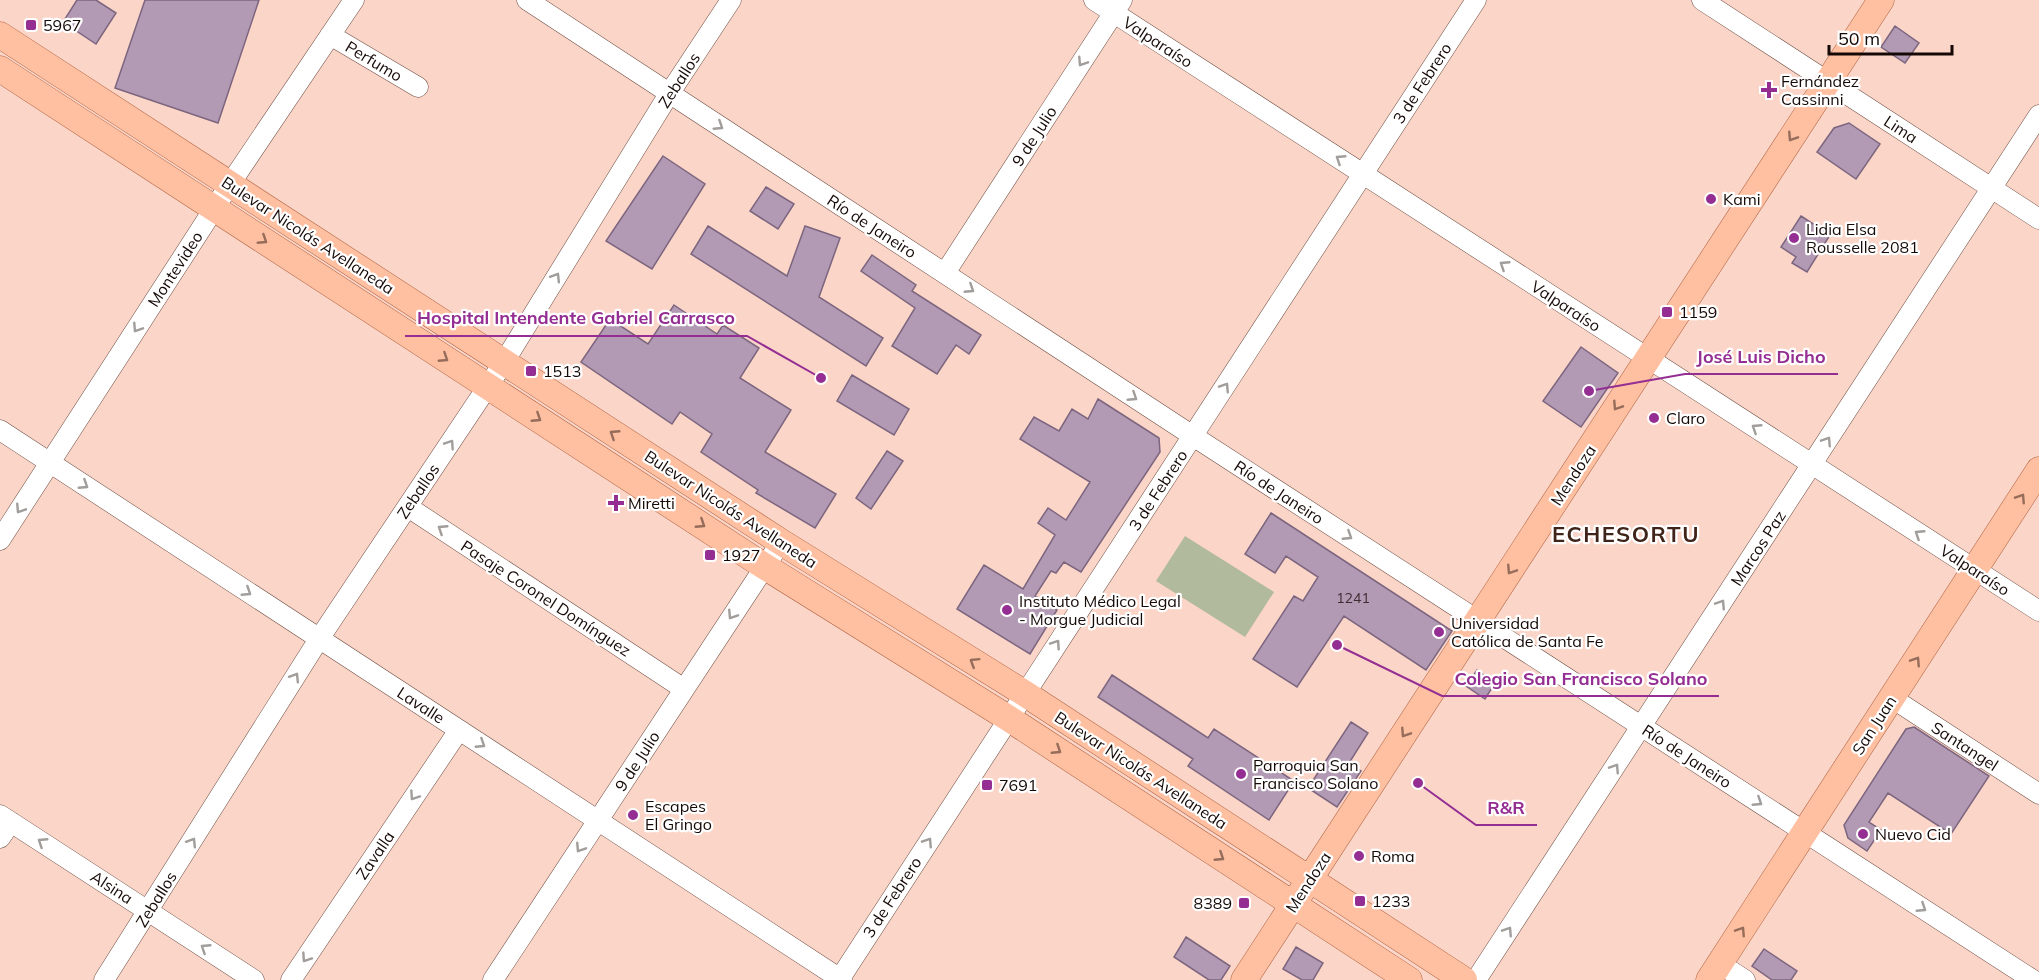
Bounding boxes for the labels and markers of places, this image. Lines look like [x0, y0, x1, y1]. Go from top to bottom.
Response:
place label: 5967 [43, 15, 81, 35]
marker: 5967 [24, 18, 38, 32]
place label: Fernández Cassinni [1781, 71, 1859, 109]
marker: Fernández Cassinni [1762, 83, 1776, 97]
place label: Kami [1723, 189, 1761, 209]
marker: Kami [1704, 192, 1718, 206]
place label: Lidia Elsa Rousselle 2081 [1806, 219, 1919, 257]
marker: Lidia Elsa Rousselle 2081 [1787, 231, 1801, 245]
callout: Hospital Intendente Gabriel Carrasco [405, 300, 747, 336]
place label: 1159 [1679, 302, 1717, 322]
marker: 1159 [1660, 305, 1674, 319]
callout: José Luis Dicho [1685, 338, 1838, 374]
place label: 1513 [543, 361, 581, 381]
marker: 1513 [524, 364, 538, 378]
place label: Claro [1666, 408, 1705, 428]
marker: Claro [1647, 411, 1661, 425]
place label: Miretti [628, 493, 675, 513]
marker: Miretti [609, 496, 623, 510]
place label: 1927 [722, 545, 760, 565]
marker: 1927 [703, 548, 717, 562]
place label: Instituto Médico Legal - Morgue Judicial [1019, 591, 1181, 629]
marker: Instituto Médico Legal - Morgue Judicial [1000, 603, 1014, 617]
place label: Universidad Católica de Santa Fe [1451, 613, 1603, 651]
marker: Universidad Católica de Santa Fe [1432, 625, 1446, 639]
callout: Colegio San Francisco Solano [1442, 660, 1719, 696]
place label: Parroquia San Francisco Solano [1253, 755, 1378, 793]
marker: Parroquia San Francisco Solano [1234, 767, 1248, 781]
place label: 7691 [999, 775, 1037, 795]
marker: 7691 [980, 778, 994, 792]
callout: R&R [1476, 789, 1537, 825]
place label: Escapes El Gringo [645, 796, 712, 834]
marker: Escapes El Gringo [626, 808, 640, 822]
place label: Nuevo Cid [1875, 824, 1951, 844]
marker: Nuevo Cid [1856, 827, 1870, 841]
place label: Roma [1371, 846, 1415, 866]
marker: Roma [1352, 849, 1366, 863]
place label: 1233 [1372, 891, 1410, 911]
place label: 8389 [1194, 893, 1232, 913]
marker: 1233 [1353, 894, 1367, 908]
marker: 8389 [1237, 896, 1251, 910]

